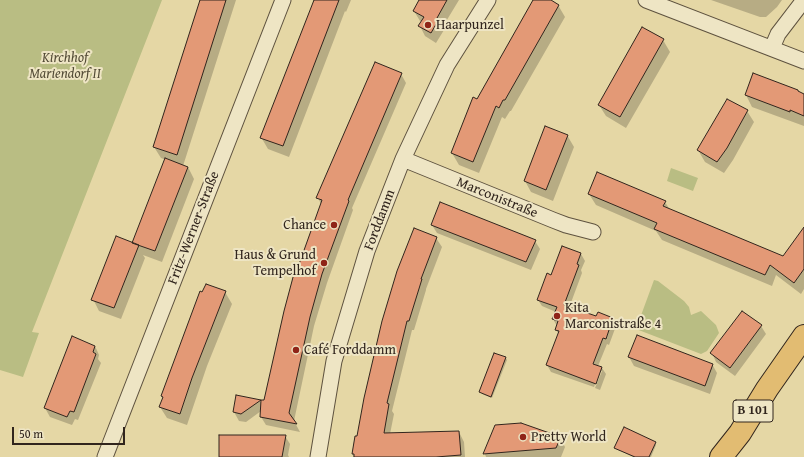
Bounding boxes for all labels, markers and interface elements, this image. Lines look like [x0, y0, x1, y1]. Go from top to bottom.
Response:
place label: Haarpunzel [436, 17, 504, 33]
marker: Haarpunzel [423, 20, 433, 30]
park label: Kirchhof Mariendorf II [29, 50, 101, 82]
street label: Fritz-Werner-Straße [165, 169, 223, 287]
street label: Marconistraße [454, 174, 540, 222]
street label: Forddamm [361, 187, 399, 253]
place label: Chance [283, 217, 326, 233]
marker: Chance [329, 220, 339, 230]
place label: Haus & Grund Tempelhof [234, 247, 316, 280]
marker: Haus & Grund Tempelhof [319, 258, 329, 268]
place label: Kita Marconistraße 4 [565, 300, 661, 332]
marker: Kita Marconistraße 4 [552, 311, 562, 321]
place label: Café Forddamm [304, 342, 396, 358]
marker: Café Forddamm [291, 345, 301, 355]
road number: B 101 [733, 400, 773, 422]
scale bar [14, 419, 127, 445]
text: 50 m [19, 425, 43, 442]
place label: Pretty World [531, 429, 606, 445]
marker: Pretty World [518, 432, 528, 442]

